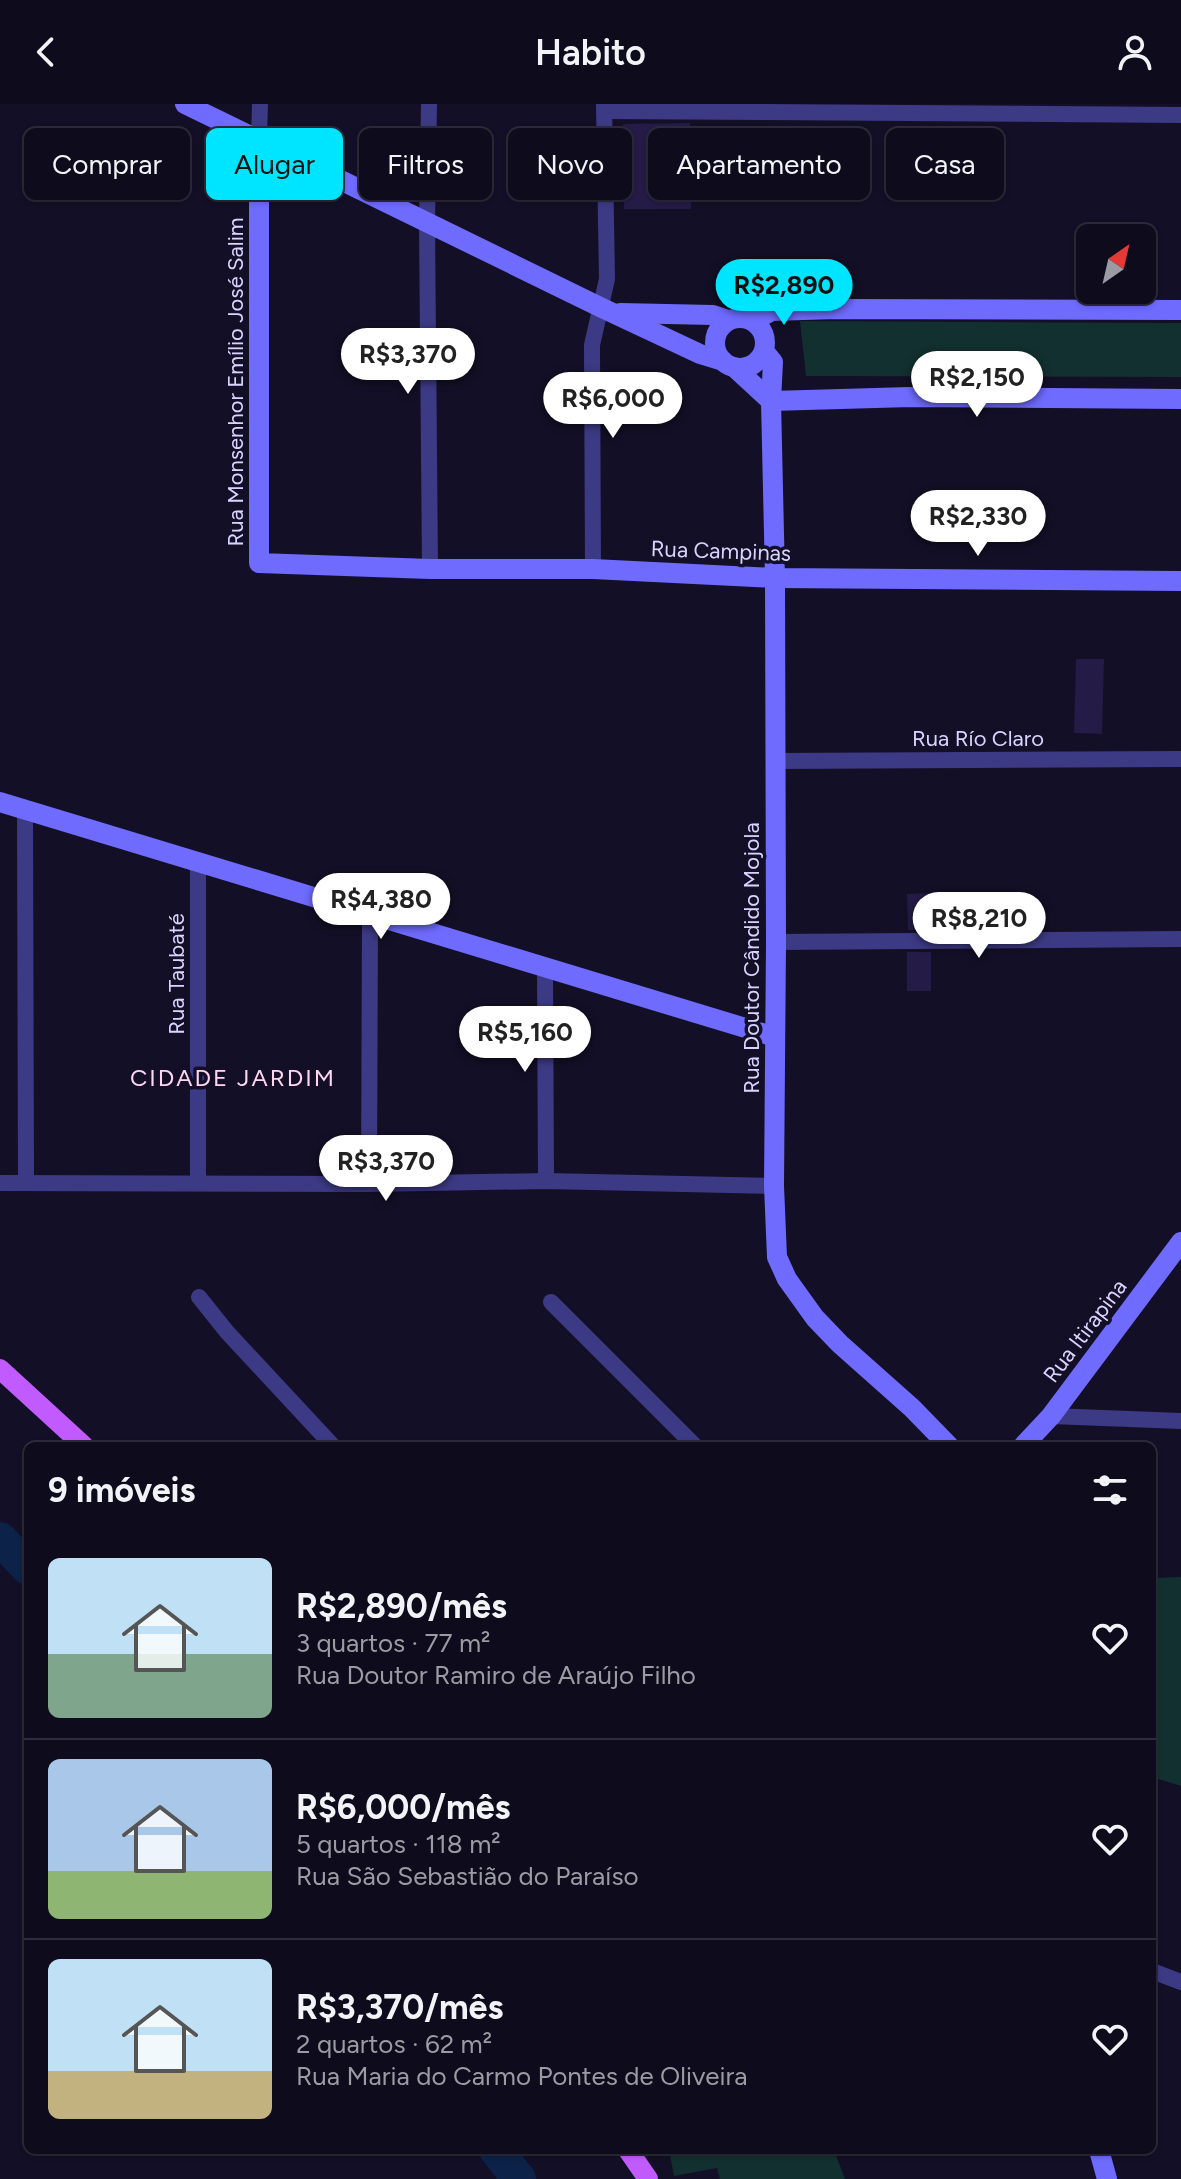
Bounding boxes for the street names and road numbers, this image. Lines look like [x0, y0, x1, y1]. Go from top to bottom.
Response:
street label: Rua Monsenhor Emílio José Salim [222, 218, 249, 547]
street label: Rua Campinas [650, 535, 792, 567]
street label: Rua Río Claro [912, 725, 1044, 752]
street label: Rua Doutor Cândido Mojola [738, 822, 765, 1094]
street label: Rua Taubaté [163, 913, 190, 1035]
street label: Rua Itirapina [1037, 1274, 1133, 1388]

